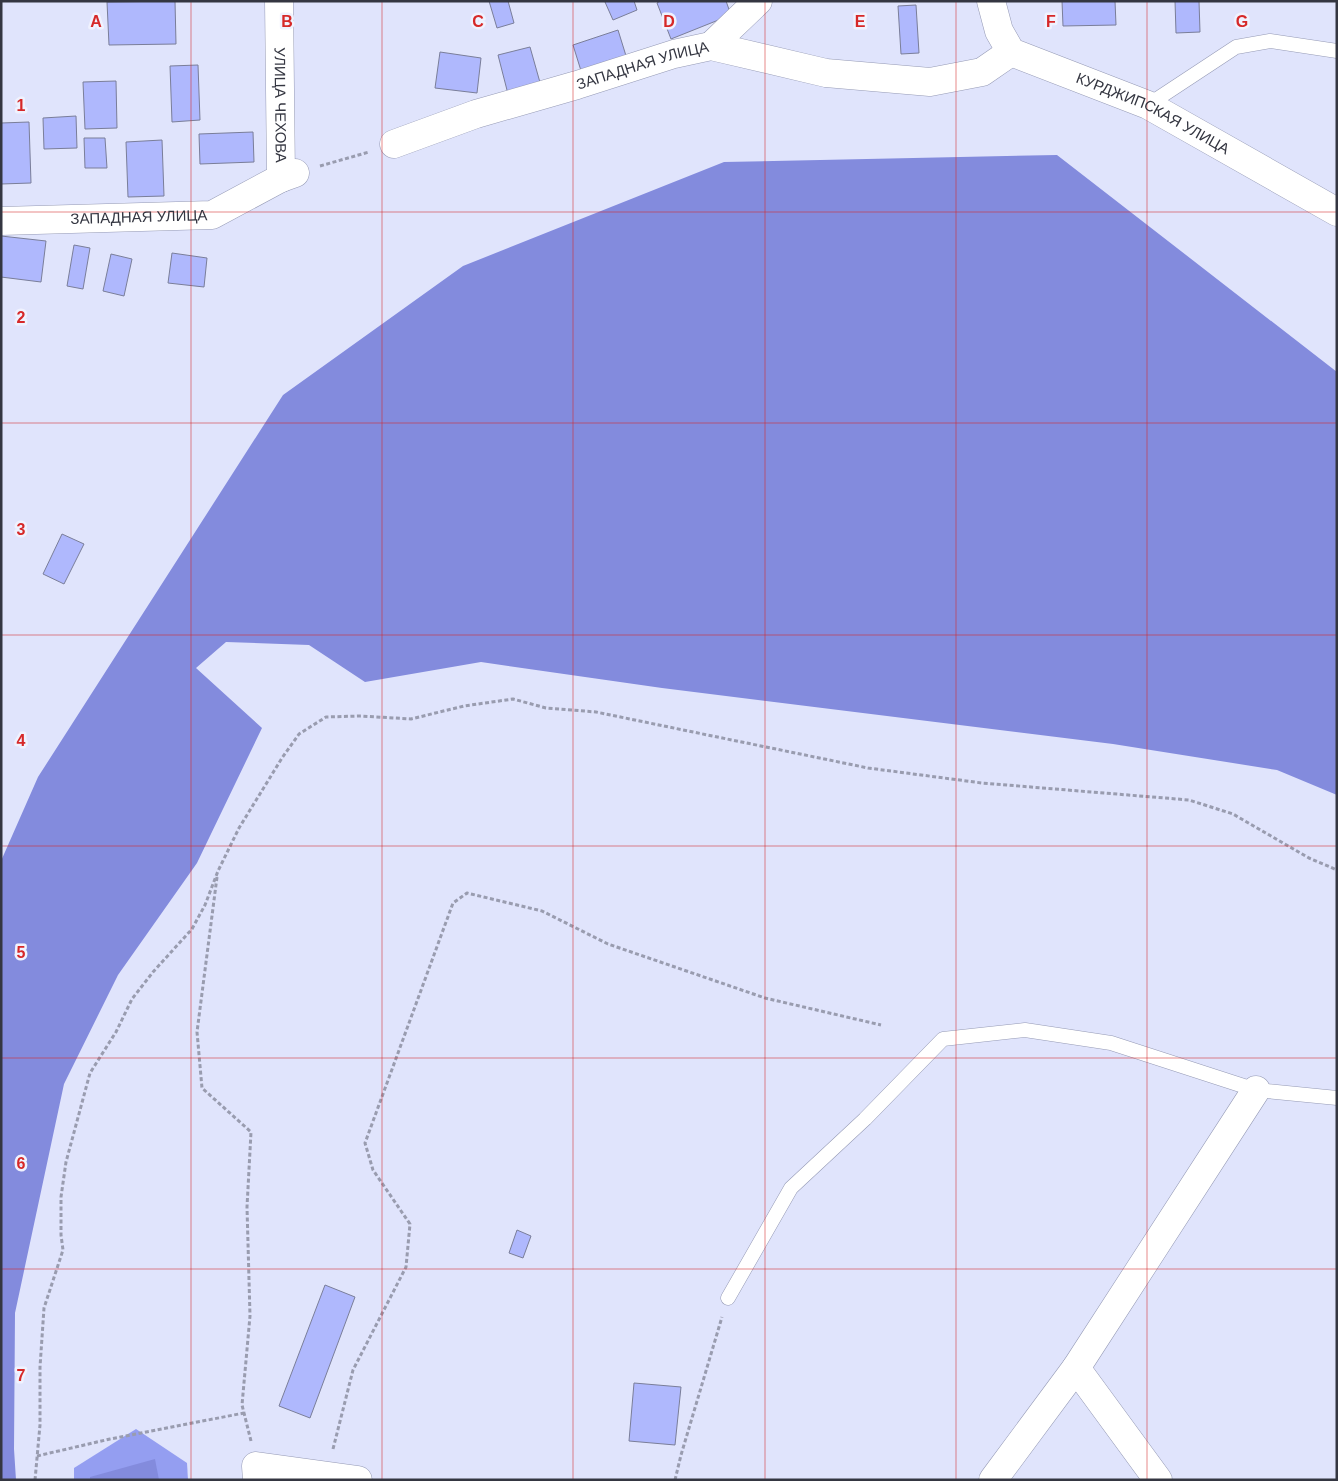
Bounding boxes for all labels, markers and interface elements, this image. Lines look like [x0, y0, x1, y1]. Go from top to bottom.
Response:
text: A [90, 13, 102, 30]
text: B [281, 13, 293, 30]
text: C [472, 13, 484, 30]
text: D [663, 13, 675, 30]
text: E [855, 13, 866, 30]
text: F [1046, 13, 1056, 30]
text: G [1236, 13, 1248, 30]
street label: ЗАПАДНАЯ УЛИЦА [574, 38, 710, 93]
street label: УЛИЦА ЧЕХОВА [272, 47, 290, 163]
street label: КУРДЖИПСКАЯ УЛИЦА [1074, 69, 1233, 157]
text: 1 [17, 97, 26, 114]
street label: ЗАПАДНАЯ УЛИЦА [70, 206, 208, 227]
text: 2 [17, 309, 26, 326]
text: 3 [17, 521, 26, 538]
text: 4 [17, 732, 26, 749]
text: 5 [17, 944, 26, 961]
text: 6 [17, 1155, 26, 1172]
text: 7 [17, 1367, 26, 1384]

